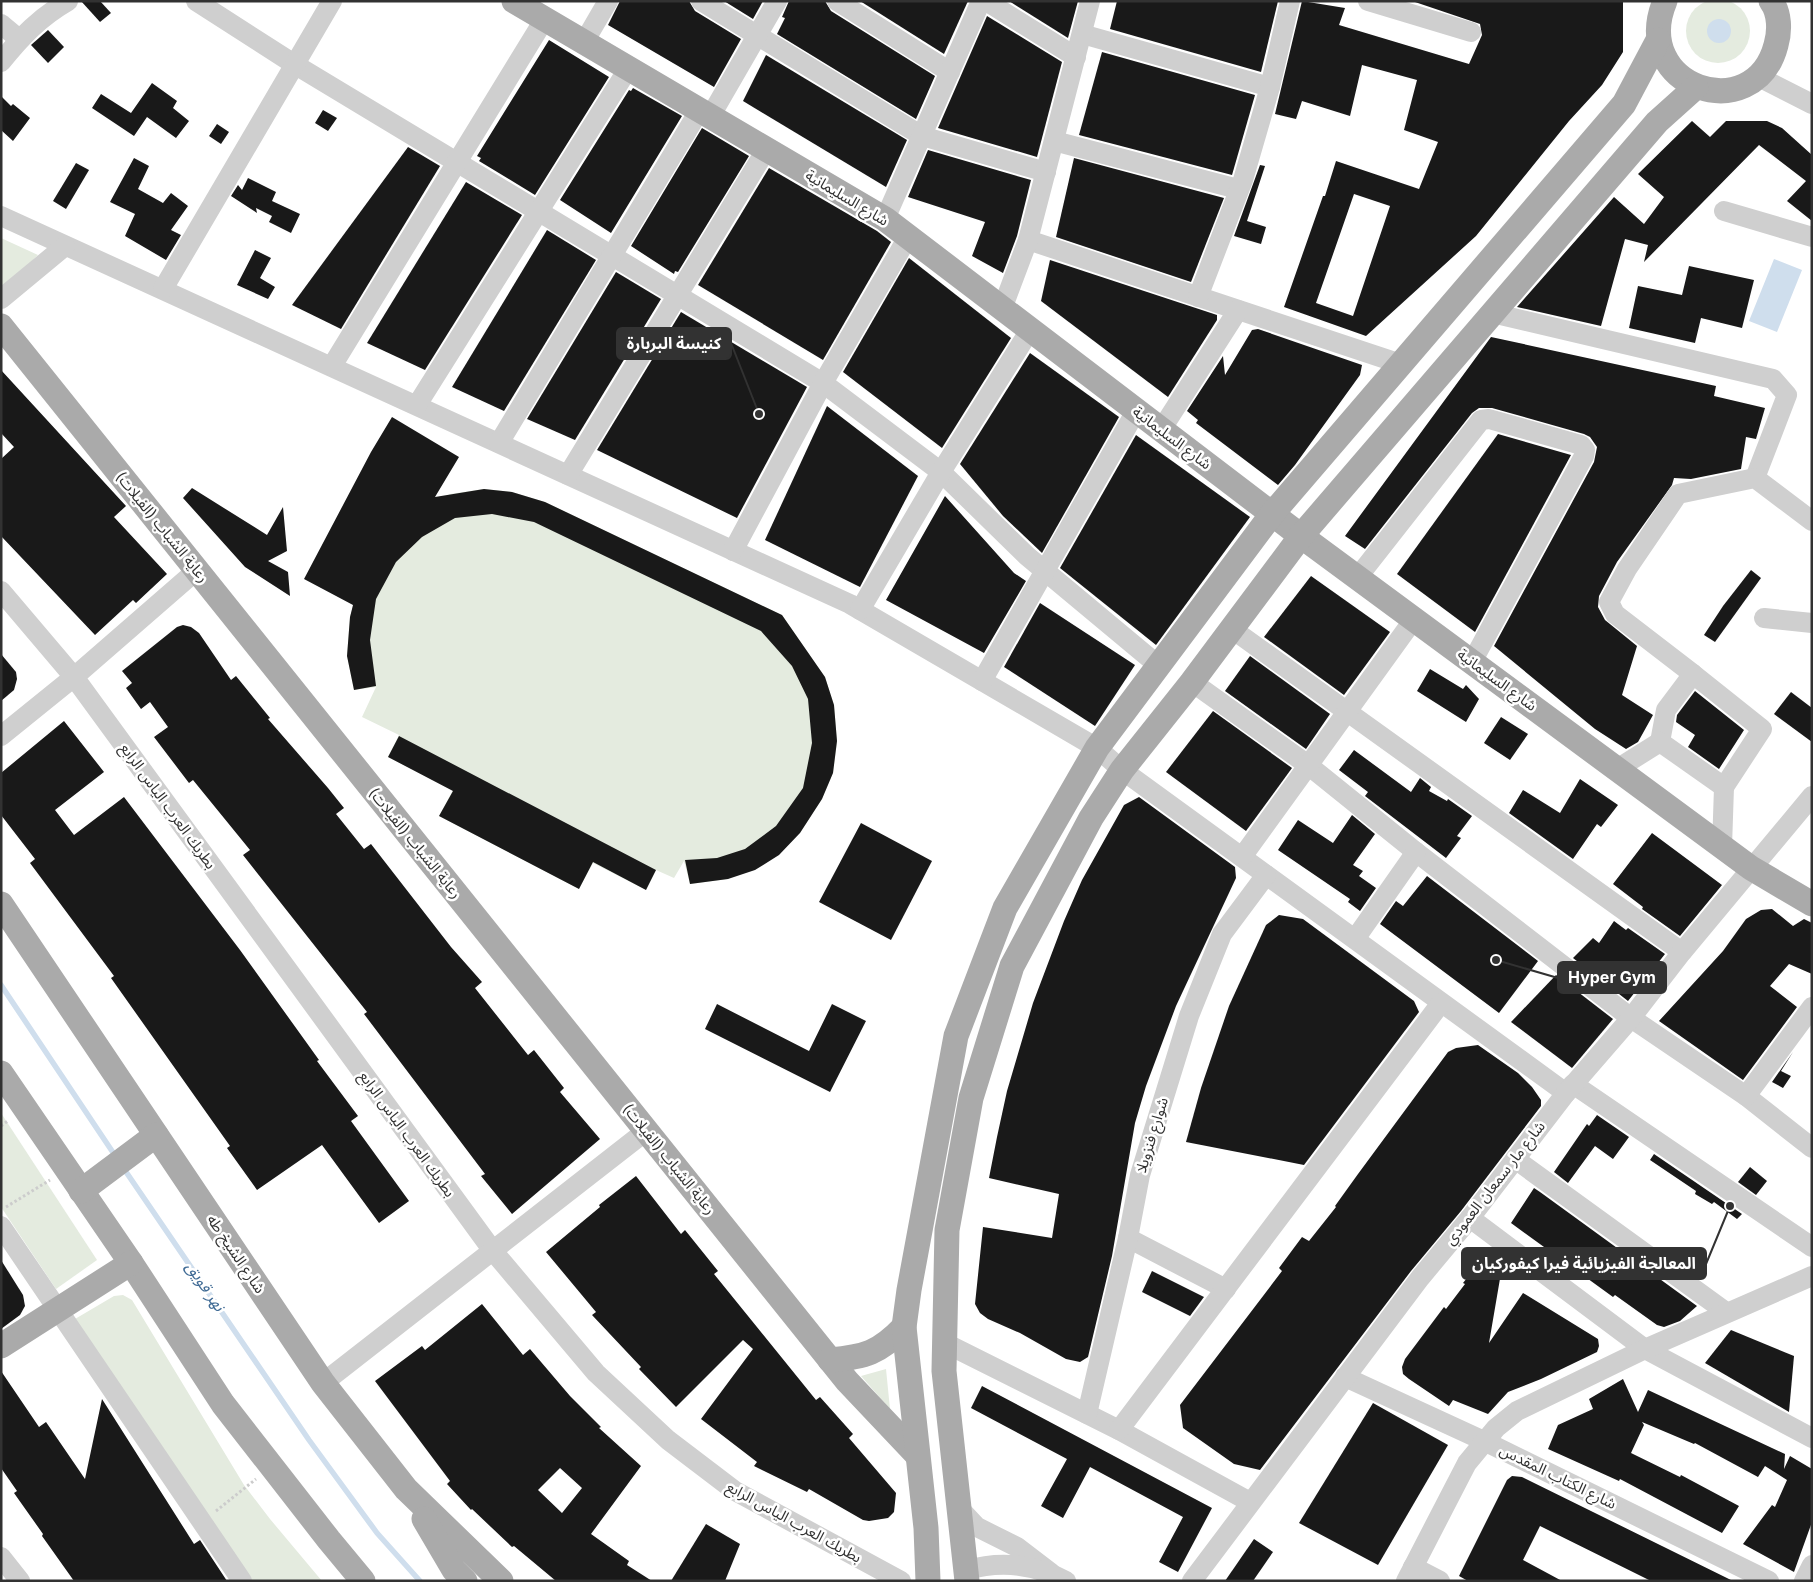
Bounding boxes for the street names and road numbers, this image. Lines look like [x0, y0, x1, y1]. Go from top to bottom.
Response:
street label: شارع السليمانية [801, 165, 893, 233]
street label: شارع السليمانية [1127, 402, 1216, 476]
street label: رعاية الشباب (الفيلات) [112, 467, 213, 586]
street label: شارع السليمانية [1452, 644, 1541, 717]
street label: بطريك العرب الياس الرابع [114, 739, 221, 874]
street label: رعاية الشباب (الفيلات) [365, 783, 466, 902]
street label: بطريك العرب الياس الرابع [353, 1067, 460, 1202]
street label: شوارع فنزويلا [1131, 1095, 1175, 1176]
street label: رعاية الشباب (الفيلات) [619, 1099, 720, 1218]
street label: شارع مار سمعان العمودي [1440, 1117, 1551, 1250]
street label: شارع الشيخ طه [201, 1211, 270, 1298]
street label: شارع الكتاب المقدس [1496, 1440, 1620, 1516]
street label: بطريك العرب الياس الرابع [722, 1477, 865, 1569]

